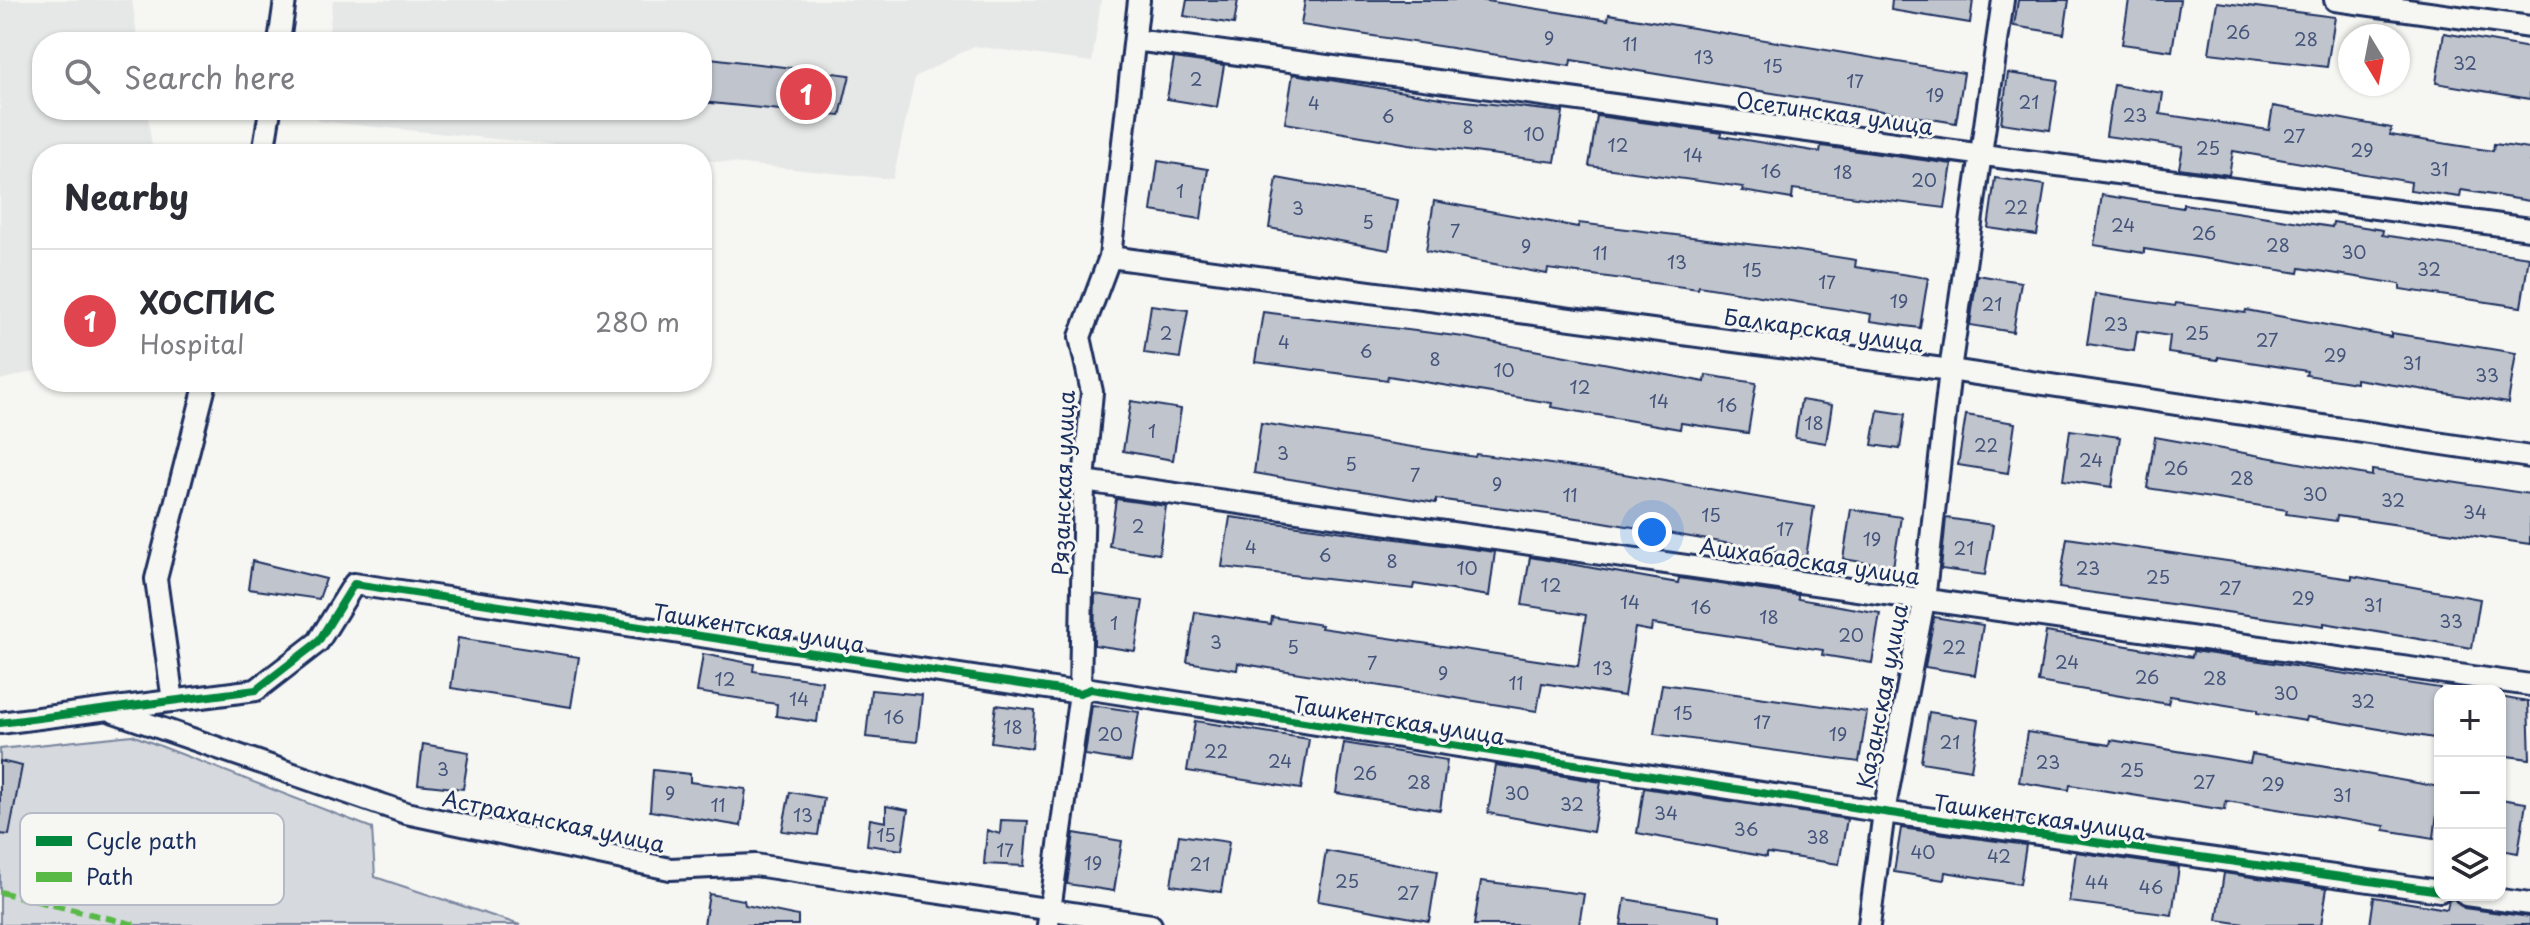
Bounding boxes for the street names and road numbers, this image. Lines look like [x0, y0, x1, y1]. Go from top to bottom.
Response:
street label: Осетинская улица [1734, 82, 1936, 142]
street label: Балкарская улица [1722, 299, 1926, 359]
street label: Рязанская улица [1042, 390, 1082, 576]
street label: Ашхабадская улица [1698, 528, 1923, 592]
street label: Ташкентская улица [651, 594, 868, 660]
street label: Казанская улица [1847, 601, 1915, 791]
street label: Ташкентская улица [1291, 686, 1508, 752]
street label: Астраханская улица [440, 780, 668, 860]
street label: Ташкентская улица [1932, 785, 2149, 847]

